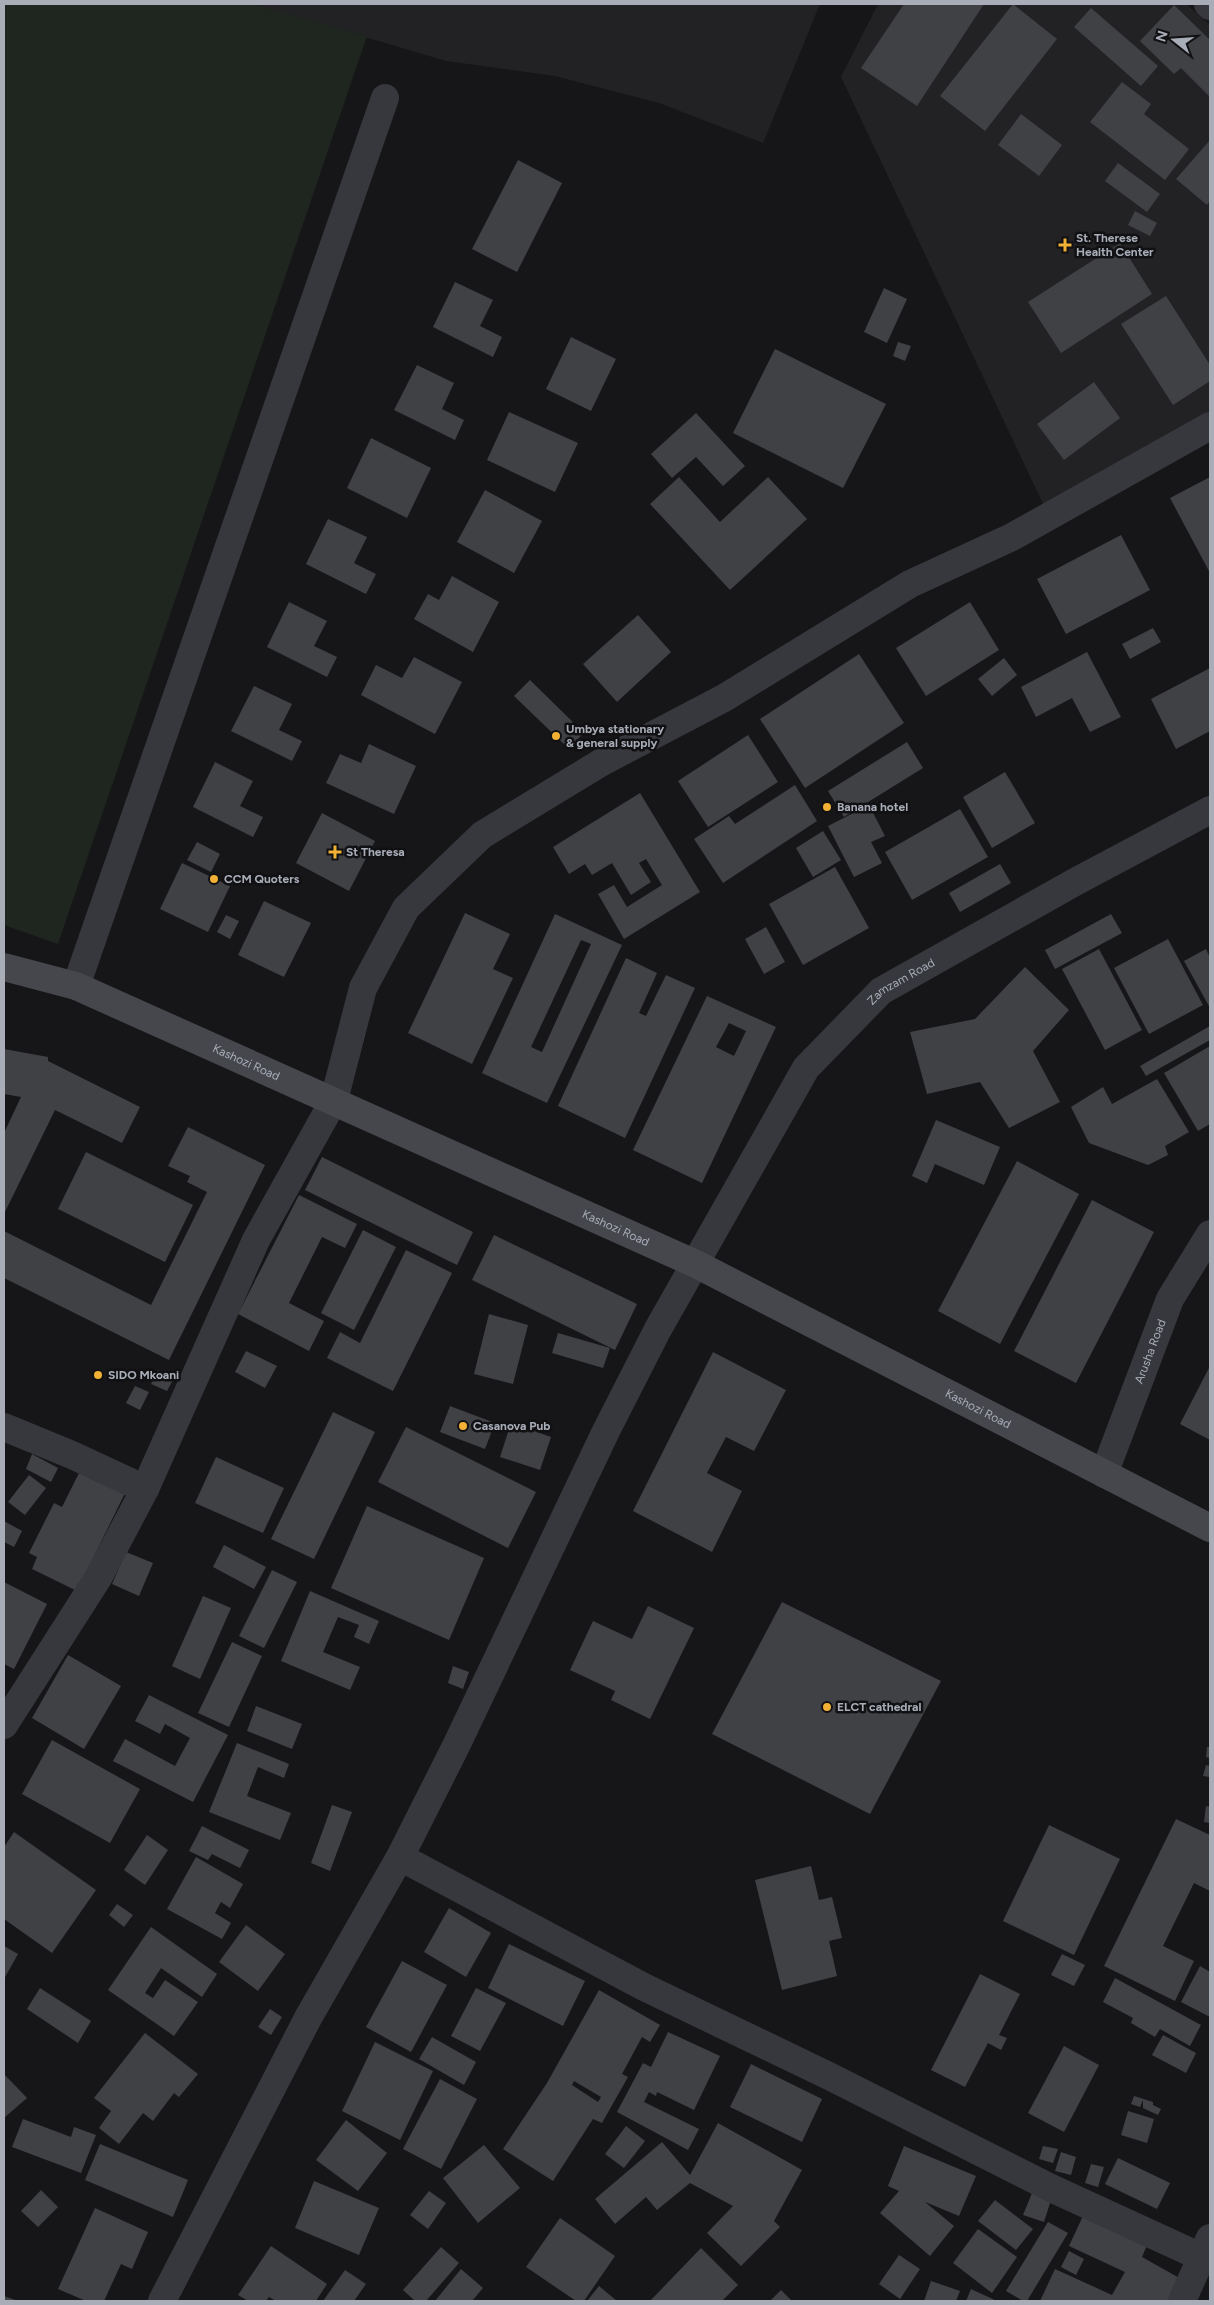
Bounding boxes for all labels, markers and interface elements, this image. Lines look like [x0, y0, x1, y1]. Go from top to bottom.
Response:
north arrow [1149, 15, 1199, 65]
text: N [1152, 29, 1172, 44]
place label: St. Therese Health Center [1076, 231, 1154, 259]
marker: St. Therese Health Center [1058, 238, 1072, 252]
place label: Umbya stationary & general supply [566, 722, 664, 750]
marker: Umbya stationary & general supply [550, 730, 562, 742]
place label: Banana hotel [837, 800, 908, 814]
marker: Banana hotel [821, 801, 833, 813]
marker: St Theresa [328, 845, 342, 859]
place label: St Theresa [346, 845, 405, 859]
place label: CCM Quoters [224, 872, 300, 886]
marker: CCM Quoters [208, 873, 220, 885]
street label: Zamzam Road [864, 955, 937, 1008]
street label: Kashozi Road [211, 1041, 282, 1083]
street label: Kashozi Road [580, 1207, 651, 1249]
street label: Arusha Road [1132, 1317, 1169, 1386]
place label: SIDO Mkoani [108, 1368, 179, 1382]
marker: SIDO Mkoani [92, 1369, 104, 1381]
street label: Kashozi Road [943, 1386, 1013, 1432]
place label: Casanova Pub [473, 1419, 551, 1433]
marker: Casanova Pub [457, 1420, 469, 1432]
place label: ELCT cathedral [837, 1700, 921, 1714]
marker: ELCT cathedral [821, 1701, 833, 1713]

